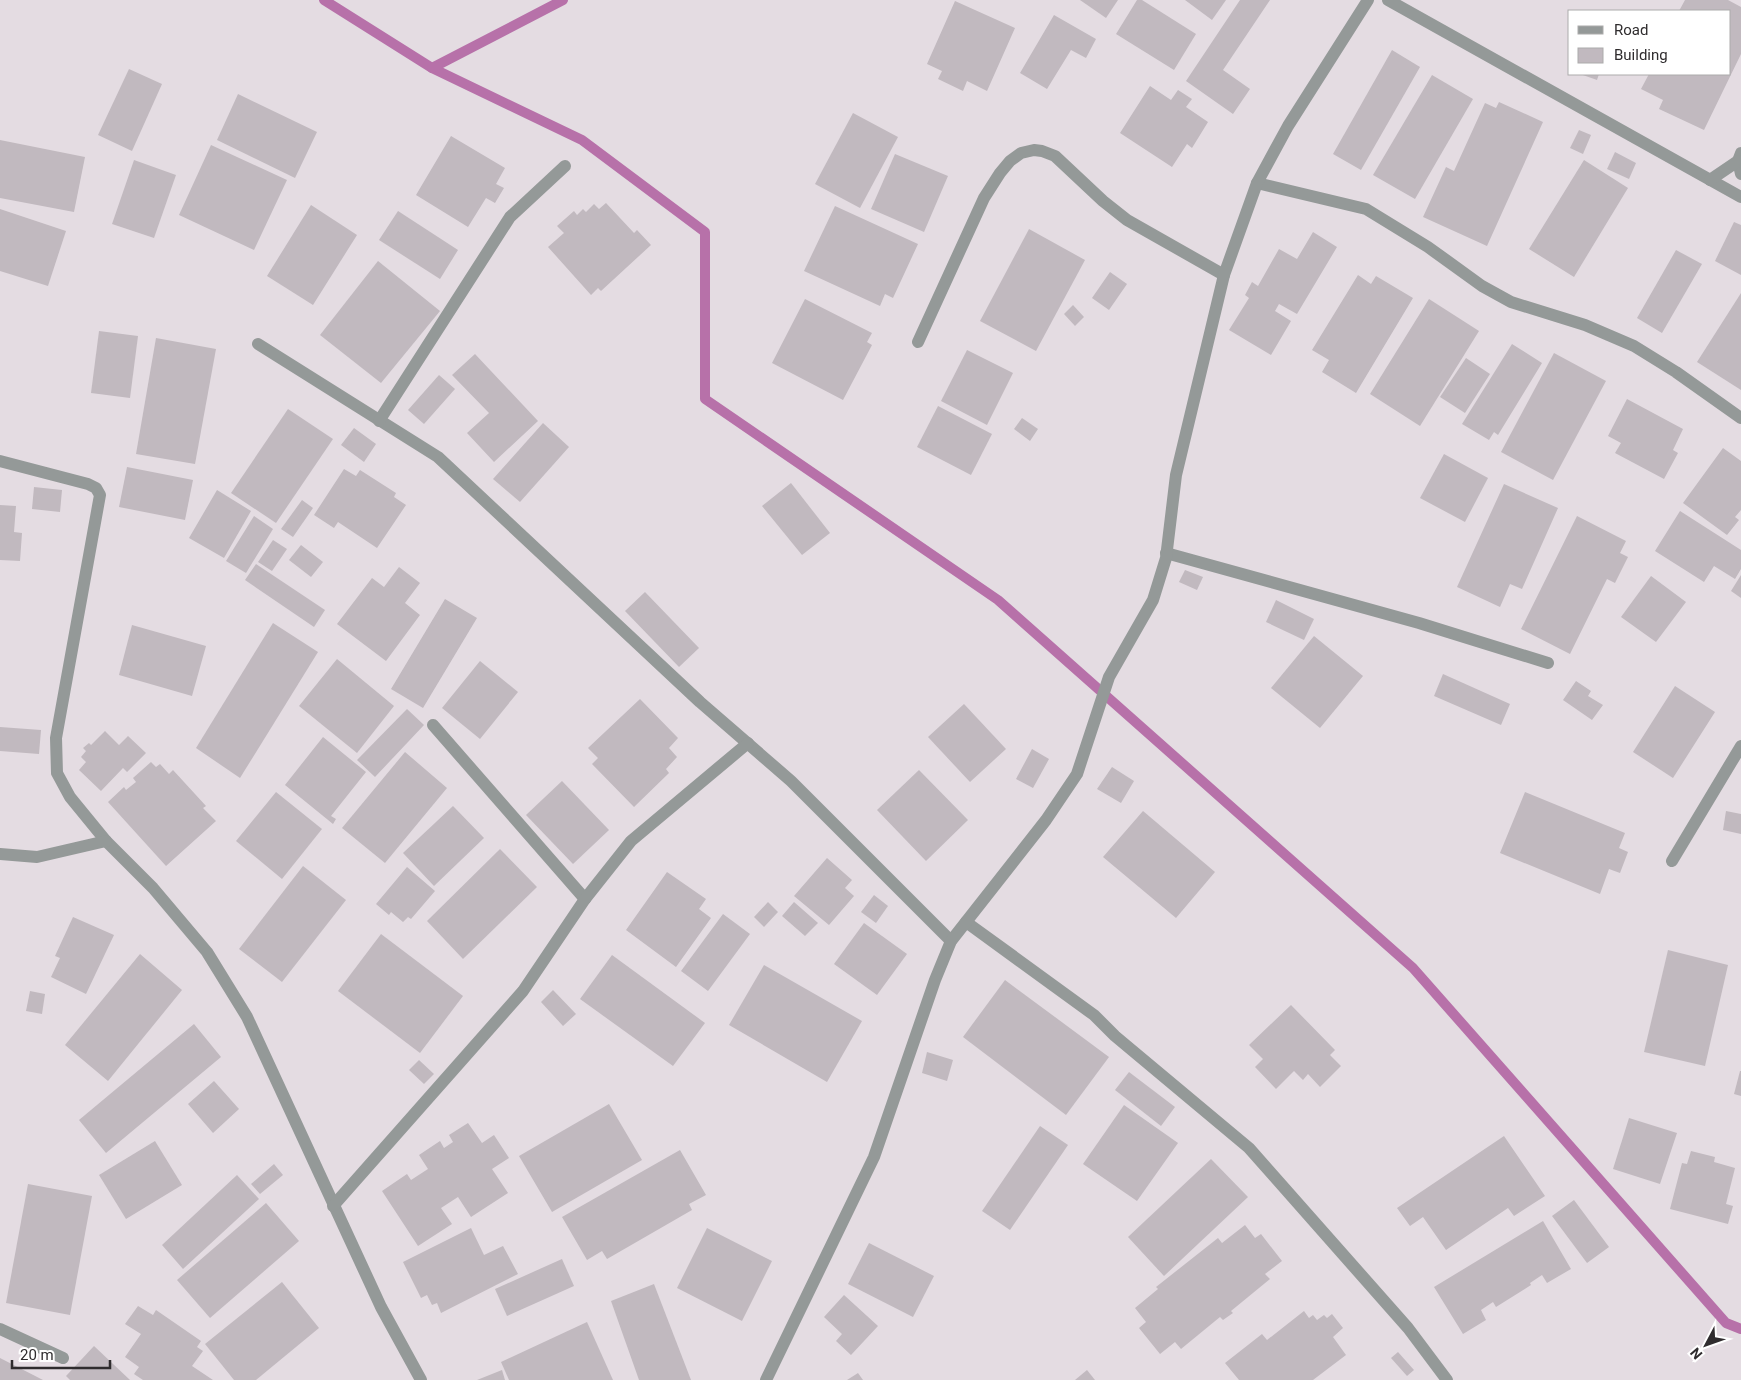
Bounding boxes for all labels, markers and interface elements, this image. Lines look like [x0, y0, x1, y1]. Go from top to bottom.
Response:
legend [1568, 10, 1731, 75]
text: Road [1614, 21, 1648, 39]
text: Building [1614, 46, 1668, 64]
north arrow [1681, 1320, 1731, 1370]
scale bar [12, 1338, 110, 1370]
text: N [1687, 1345, 1705, 1363]
text: 20 m [20, 1346, 54, 1364]

